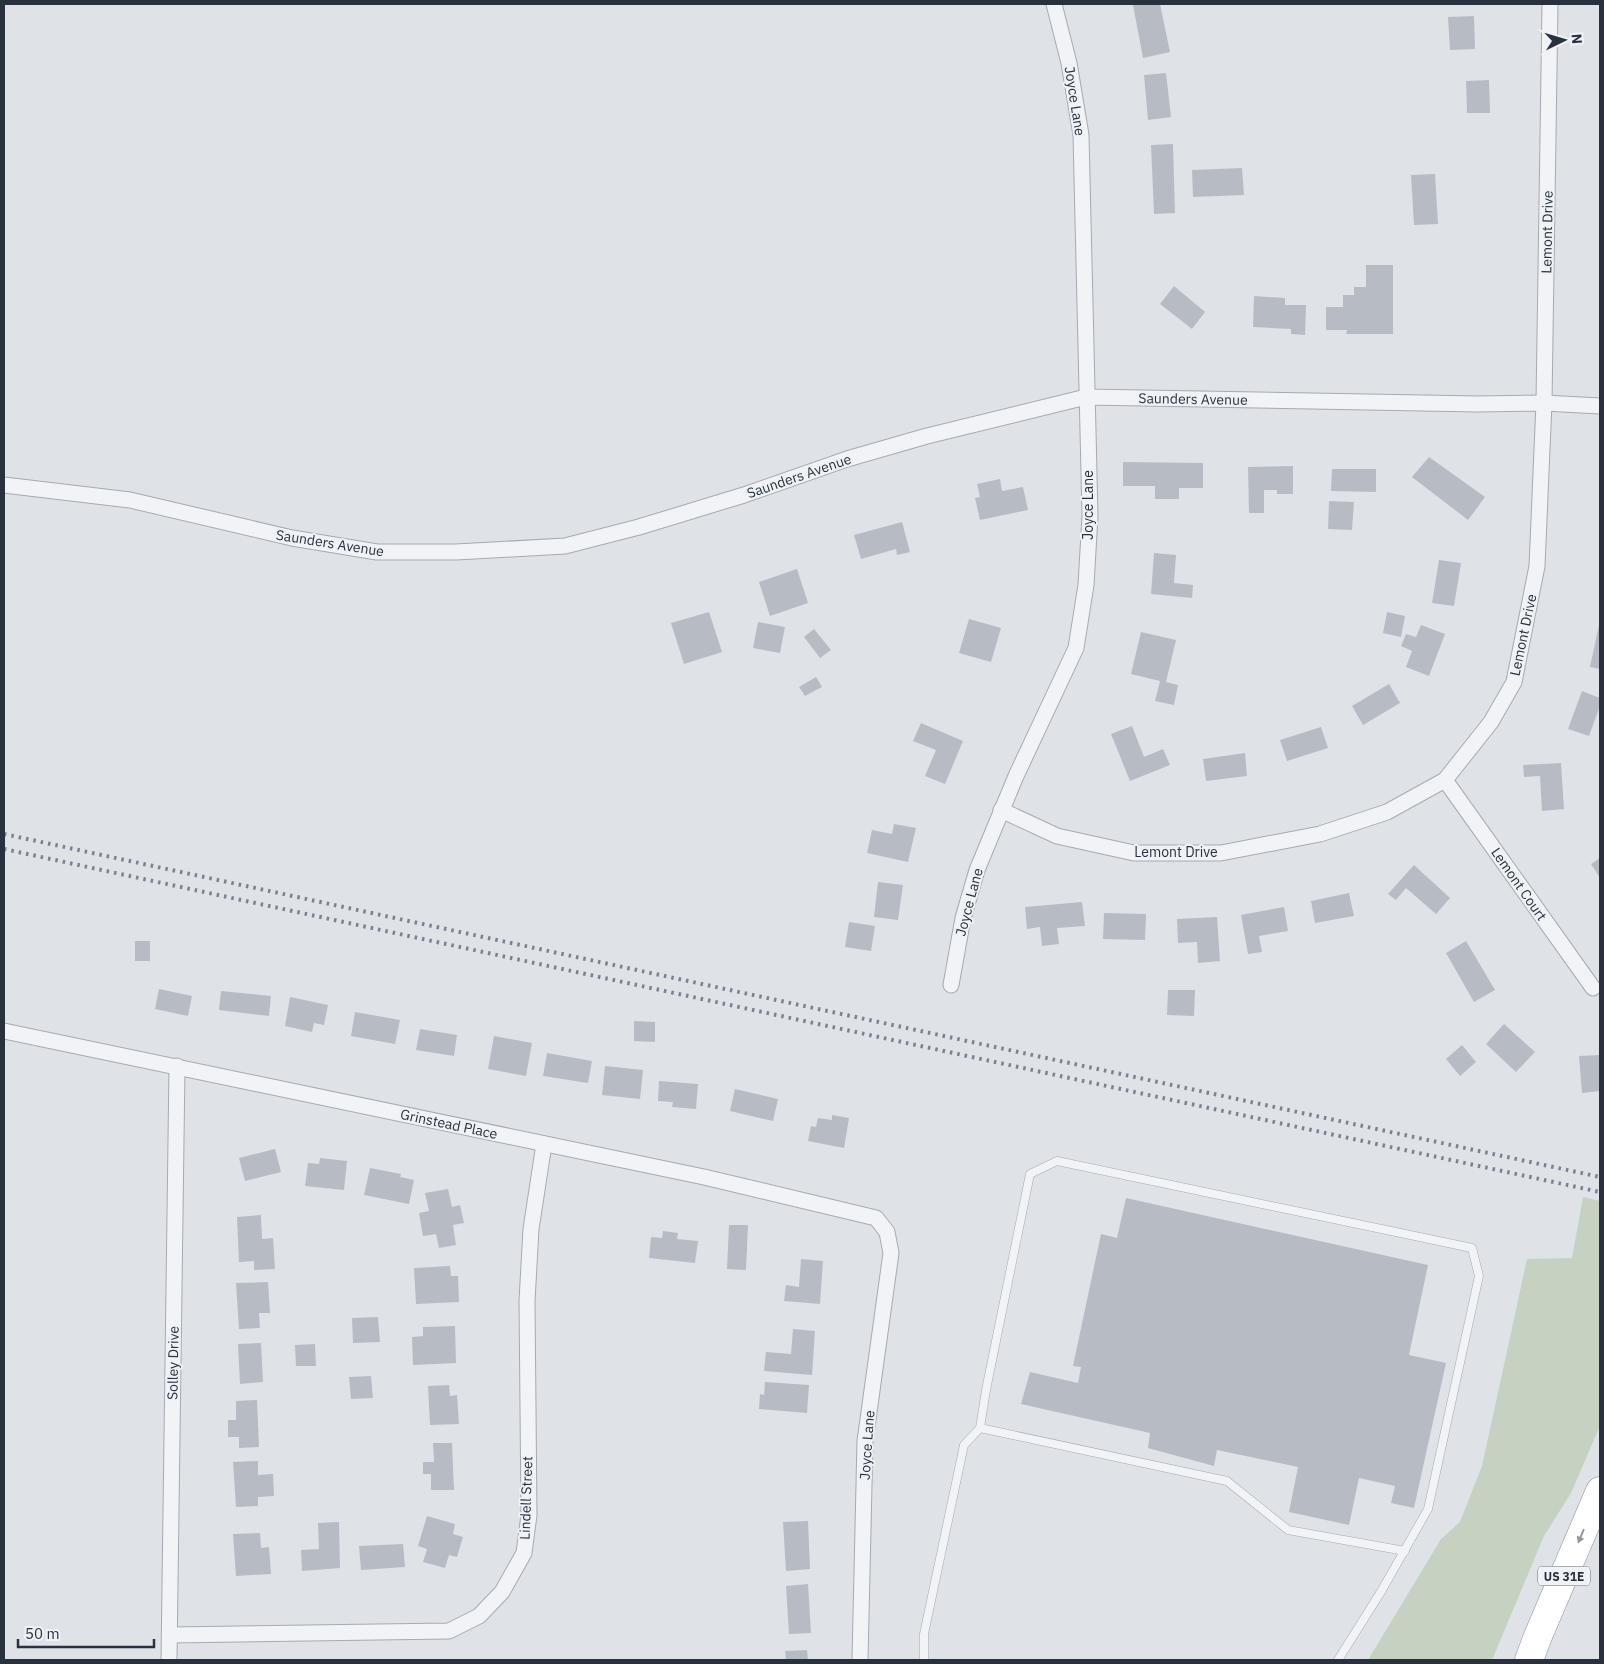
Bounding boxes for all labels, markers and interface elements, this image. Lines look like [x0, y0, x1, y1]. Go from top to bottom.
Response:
north arrow [1539, 15, 1589, 65]
text: N [1568, 33, 1586, 45]
street label: Joyce Lane [1061, 65, 1089, 137]
street label: Lemont Drive [1537, 190, 1557, 274]
street label: Saunders Avenue [1138, 389, 1248, 409]
street label: Saunders Avenue [744, 450, 854, 502]
street label: Joyce Lane [1079, 470, 1097, 540]
street label: Saunders Avenue [275, 526, 386, 560]
street label: Lemont Drive [1506, 592, 1541, 678]
street label: Lemont Drive [1134, 843, 1218, 861]
street label: Lemont Court [1487, 844, 1551, 924]
street label: Joyce Lane [951, 866, 987, 938]
street label: Grinstead Place [399, 1105, 500, 1143]
street label: Solley Drive [163, 1326, 183, 1400]
street label: Joyce Lane [856, 1409, 878, 1480]
street label: Lindell Street [516, 1456, 536, 1540]
one-way arrow [1576, 1529, 1584, 1543]
road number: US 31E [1538, 1566, 1590, 1585]
scale bar [18, 1616, 154, 1648]
text: 50 m [25, 1624, 60, 1643]

